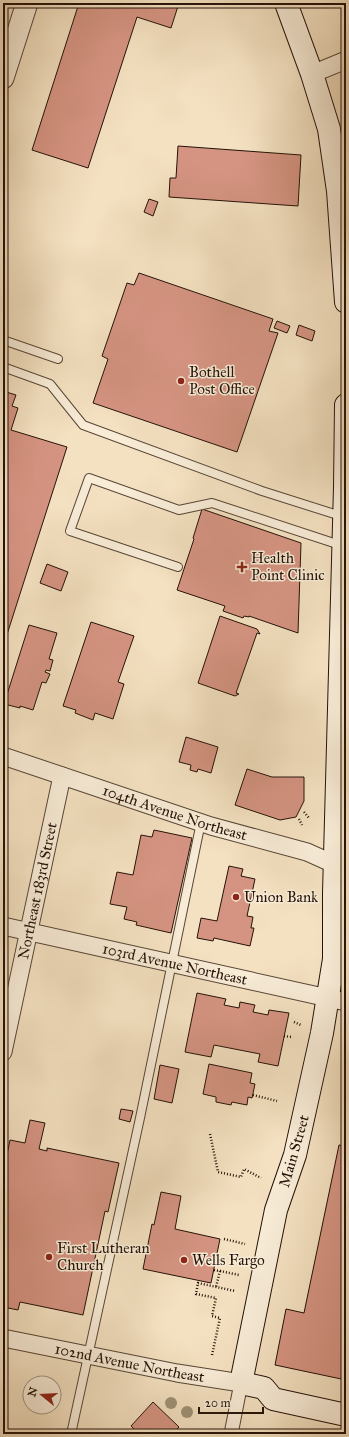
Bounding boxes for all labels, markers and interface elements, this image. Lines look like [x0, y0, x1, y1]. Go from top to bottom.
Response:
place label: Bothell Post Office [189, 363, 255, 398]
marker: Bothell Post Office [176, 376, 186, 386]
place label: Health Point Clinic [251, 549, 325, 584]
marker: Health Point Clinic [236, 561, 248, 573]
street label: 104th Avenue Northeast [100, 781, 250, 845]
street label: Northeast 183rd Street [14, 820, 61, 961]
place label: Union Bank [244, 888, 318, 906]
marker: Union Bank [231, 892, 241, 902]
street label: 103rd Avenue Northeast [101, 939, 250, 989]
street label: Main Street [275, 1112, 313, 1189]
place label: First Lutheran Church [57, 1239, 150, 1274]
place label: Wells Fargo [192, 1251, 265, 1269]
marker: First Lutheran Church [44, 1252, 54, 1262]
marker: Wells Fargo [179, 1255, 189, 1265]
street label: 102nd Avenue Northeast [53, 1340, 206, 1386]
north arrow [22, 1375, 62, 1415]
text: N [25, 1385, 41, 1399]
scale bar [199, 1389, 263, 1415]
text: 20 m [205, 1396, 231, 1410]

